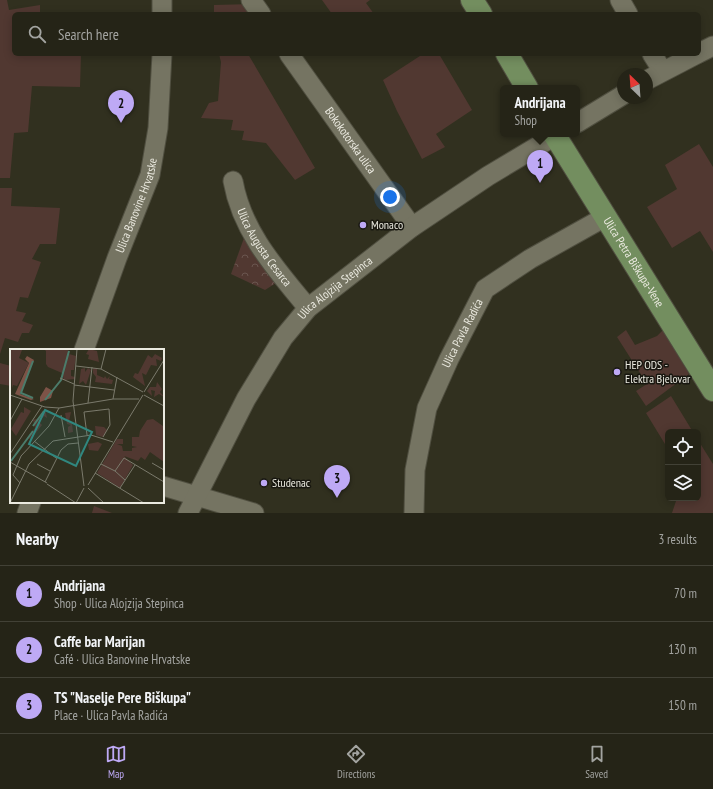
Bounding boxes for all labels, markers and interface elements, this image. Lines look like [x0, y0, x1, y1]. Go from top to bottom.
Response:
search box [12, 12, 701, 56]
icon: search [26, 23, 48, 45]
text: Search here [58, 25, 119, 44]
north arrow [617, 68, 653, 104]
popup [500, 85, 580, 137]
pin: 2 [108, 90, 134, 123]
text: Andrijana [514, 93, 566, 112]
street label: Bokokotorska ulica [322, 104, 380, 176]
text: Shop [514, 112, 537, 129]
pin: 1 [527, 150, 553, 183]
street label: Ulica Banovine Hrvatske [112, 157, 160, 255]
your location [380, 187, 400, 207]
street label: Ulica Augusta Cesarca [234, 206, 295, 289]
street label: Ulica Petra Biškupa-Vene [601, 214, 668, 310]
place label: Monaco [371, 217, 403, 232]
marker: Monaco [358, 220, 368, 230]
street label: Ulica Alojzija Stepinca [294, 253, 375, 322]
street label: Ulica Pavla Radića [438, 296, 486, 370]
inset map [10, 349, 164, 503]
place label: HEP ODS - Elektra Bjelovar [625, 357, 691, 386]
marker: HEP ODS - Elektra Bjelovar [612, 367, 622, 377]
map controls [665, 429, 701, 501]
button: locate [665, 429, 701, 465]
pin: 3 [324, 465, 350, 498]
button: layers [665, 465, 701, 501]
place label: Studenac [272, 475, 311, 490]
marker: Studenac [259, 478, 269, 488]
text: Nearby [16, 528, 59, 550]
text: 3 results [658, 531, 697, 548]
text: Andrijana [54, 576, 105, 595]
text: 1 [26, 585, 32, 602]
text: 70 m [674, 585, 697, 602]
text: Shop · Ulica Alojzija Stepinca [54, 595, 184, 612]
text: Caffe bar Marijan [54, 632, 145, 651]
text: 2 [26, 641, 32, 658]
text: 130 m [668, 641, 697, 658]
text: Café · Ulica Banovine Hrvatske [54, 651, 190, 668]
text: TS "Naselje Pere Biškupa" [54, 688, 191, 707]
text: 3 [26, 697, 32, 714]
text: 150 m [668, 697, 697, 714]
text: Place · Ulica Pavla Radića [54, 707, 168, 724]
tab: Map [105, 743, 127, 781]
tab: Directions [337, 743, 375, 781]
tab: Saved [585, 743, 608, 781]

